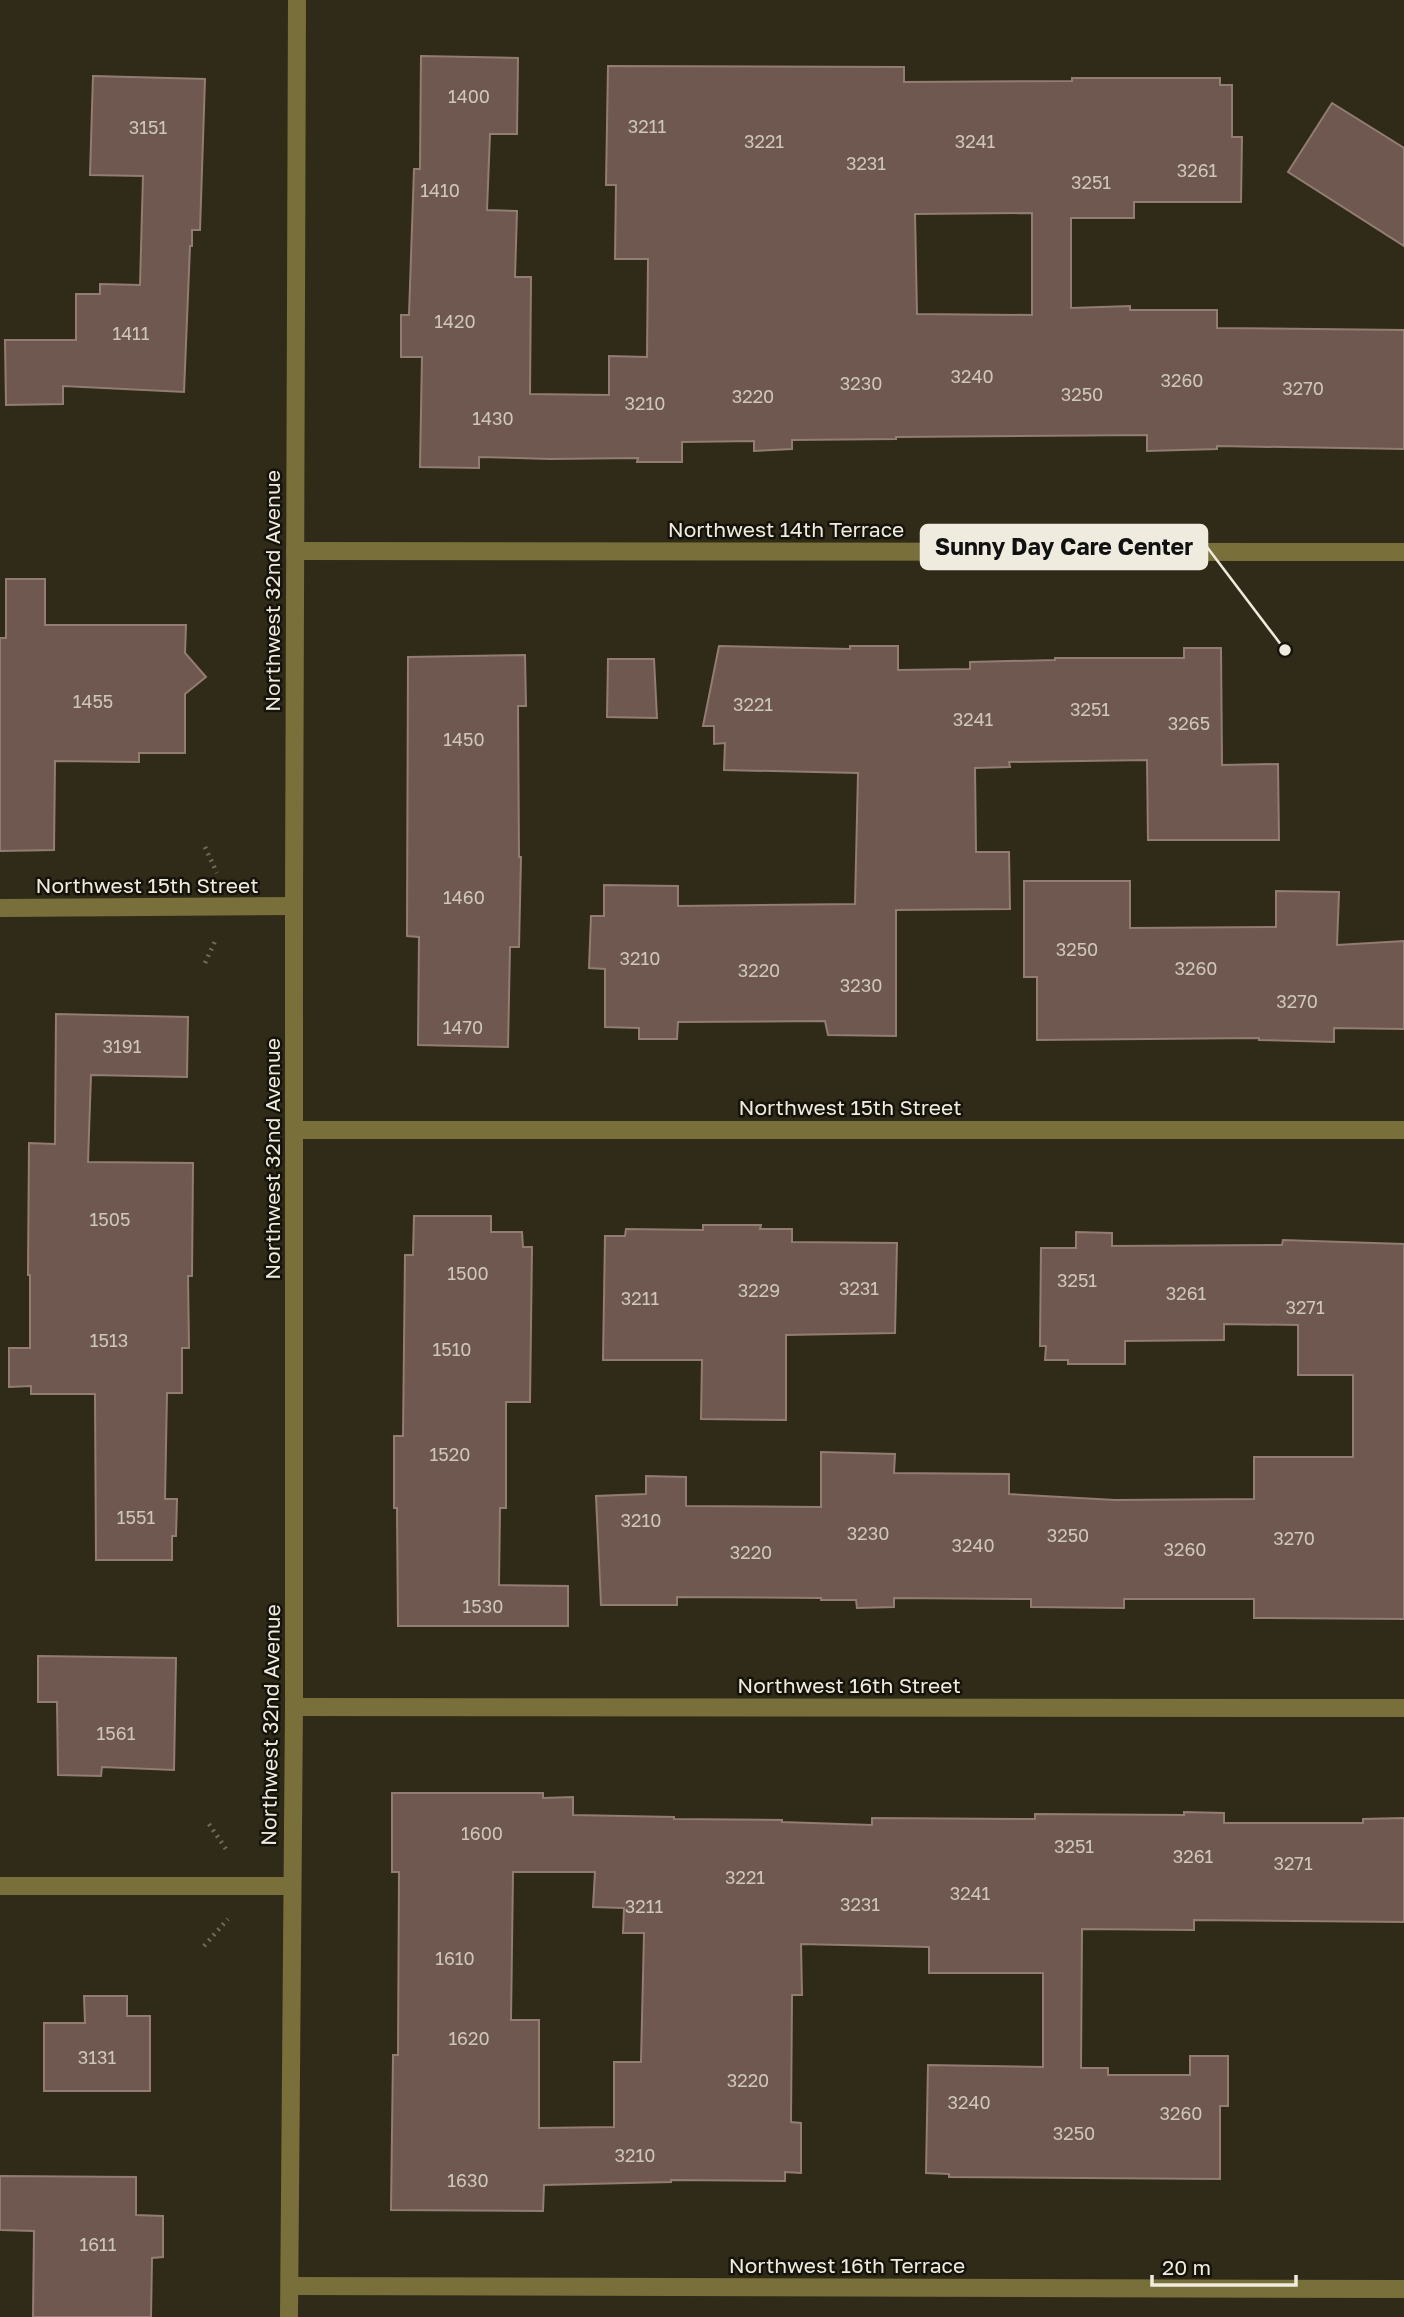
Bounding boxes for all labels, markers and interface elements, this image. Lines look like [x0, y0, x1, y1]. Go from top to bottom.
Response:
house number: 1400 [448, 85, 490, 107]
house number: 3211 [628, 115, 666, 137]
house number: 3151 [129, 116, 167, 138]
house number: 3221 [744, 130, 784, 152]
house number: 3241 [955, 130, 996, 152]
house number: 3231 [846, 152, 886, 174]
house number: 3261 [1177, 159, 1218, 181]
house number: 3251 [1071, 171, 1111, 193]
house number: 1410 [420, 179, 460, 201]
house number: 1420 [434, 310, 476, 332]
house number: 1411 [112, 322, 150, 344]
house number: 3240 [950, 365, 994, 387]
house number: 3260 [1160, 369, 1204, 391]
house number: 3230 [840, 372, 882, 394]
house number: 3270 [1282, 377, 1324, 399]
house number: 3250 [1061, 383, 1103, 405]
house number: 3220 [732, 385, 774, 407]
house number: 3210 [625, 392, 665, 414]
house number: 1430 [472, 407, 514, 429]
street label: Northwest 32nd Avenue [259, 470, 285, 712]
street label: Northwest 14th Terrace [668, 516, 904, 542]
callout: Sunny Day Care Center [921, 525, 1207, 569]
text: Sunny Day Care Center [935, 532, 1193, 560]
house number: 1455 [73, 690, 113, 712]
house number: 3221 [733, 693, 773, 715]
house number: 3251 [1070, 698, 1110, 720]
house number: 3241 [953, 708, 994, 730]
house number: 3265 [1168, 712, 1210, 734]
house number: 1450 [443, 728, 485, 750]
street label: Northwest 15th Street [35, 872, 259, 898]
house number: 1460 [443, 886, 485, 908]
house number: 3250 [1056, 938, 1098, 960]
house number: 3210 [620, 947, 660, 969]
house number: 3260 [1174, 957, 1218, 979]
house number: 3220 [738, 959, 780, 981]
house number: 3230 [840, 974, 882, 996]
house number: 3270 [1276, 990, 1318, 1012]
house number: 1470 [443, 1016, 483, 1038]
house number: 3191 [103, 1035, 142, 1057]
street label: Northwest 32nd Avenue [259, 1038, 285, 1280]
street label: Northwest 15th Street [738, 1094, 962, 1120]
house number: 1505 [90, 1208, 130, 1230]
house number: 1500 [447, 1262, 489, 1284]
house number: 3251 [1057, 1269, 1097, 1291]
house number: 3231 [839, 1277, 879, 1299]
house number: 3229 [738, 1279, 780, 1301]
house number: 3261 [1166, 1282, 1207, 1304]
house number: 3211 [621, 1287, 659, 1309]
house number: 3271 [1285, 1296, 1325, 1318]
house number: 1513 [90, 1329, 128, 1351]
house number: 1510 [432, 1338, 472, 1360]
house number: 1520 [430, 1443, 470, 1465]
house number: 1551 [117, 1506, 155, 1528]
house number: 3210 [621, 1509, 661, 1531]
house number: 3230 [847, 1522, 889, 1544]
house number: 3250 [1047, 1524, 1089, 1546]
house number: 3270 [1273, 1527, 1315, 1549]
house number: 3240 [951, 1534, 995, 1556]
house number: 3260 [1163, 1538, 1207, 1560]
house number: 3220 [730, 1541, 772, 1563]
house number: 1530 [463, 1595, 503, 1617]
street label: Northwest 32nd Avenue [255, 1604, 285, 1846]
street label: Northwest 16th Street [737, 1672, 961, 1698]
house number: 1561 [97, 1722, 136, 1744]
house number: 1600 [461, 1822, 503, 1844]
house number: 3251 [1054, 1835, 1094, 1857]
house number: 3261 [1173, 1845, 1214, 1867]
house number: 3271 [1273, 1852, 1313, 1874]
house number: 3221 [725, 1866, 765, 1888]
house number: 3241 [950, 1882, 991, 1904]
house number: 3231 [840, 1893, 880, 1915]
house number: 3211 [625, 1895, 663, 1917]
house number: 1610 [435, 1947, 475, 1969]
house number: 1620 [448, 2027, 490, 2049]
house number: 3131 [78, 2046, 117, 2068]
house number: 3220 [727, 2069, 769, 2091]
house number: 3240 [947, 2091, 991, 2113]
house number: 3260 [1159, 2102, 1203, 2124]
house number: 3250 [1053, 2122, 1095, 2144]
house number: 3210 [615, 2144, 655, 2166]
house number: 1630 [447, 2169, 489, 2191]
house number: 1611 [79, 2233, 117, 2255]
scale bar [1152, 2244, 1296, 2288]
street label: Northwest 16th Terrace [729, 2252, 965, 2278]
text: 20 m [1162, 2254, 1211, 2280]

